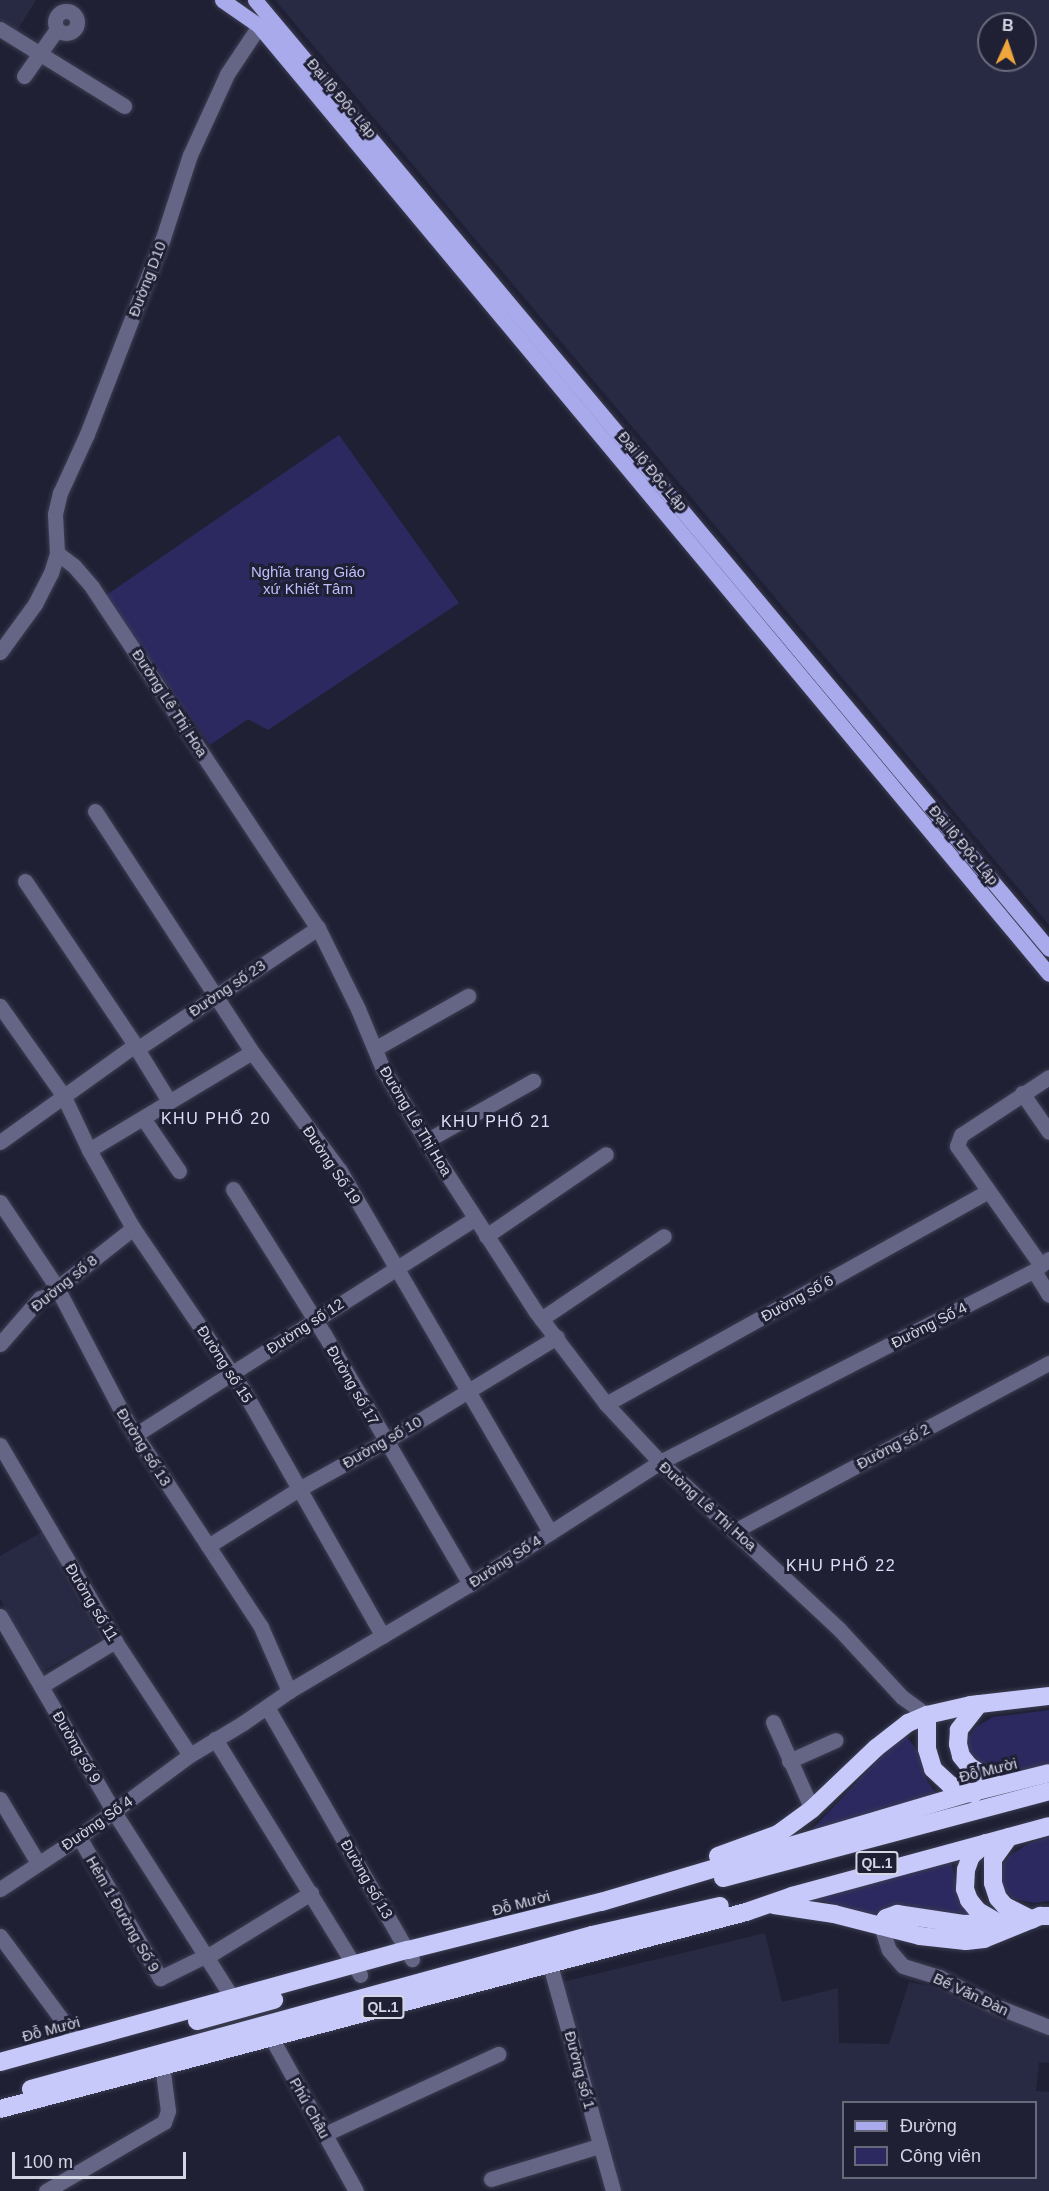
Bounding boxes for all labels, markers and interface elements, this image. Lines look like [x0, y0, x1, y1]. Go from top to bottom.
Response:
north arrow [977, 12, 1037, 72]
text: B [1002, 17, 1014, 34]
street label: Đại lộ Độc Lập [303, 55, 381, 141]
street label: Đường D10 [124, 239, 170, 319]
street label: Đại lộ Độc Lập [614, 428, 692, 514]
park label: Nghĩa trang Giáo xứ Khiết Tâm [251, 562, 365, 597]
street label: Đường Lê Thị Hoa [128, 646, 212, 760]
street label: Đại lộ Độc Lập [925, 802, 1003, 888]
street label: Đường số 23 [185, 956, 269, 1020]
street label: Đường Lê Thị Hoa [376, 1063, 456, 1179]
district label: KHU PHỐ 20 [161, 1109, 271, 1129]
district label: KHU PHỐ 21 [441, 1112, 551, 1132]
street label: Đường Số 19 [299, 1122, 365, 1208]
street label: Đường số 8 [27, 1251, 101, 1315]
street label: Đường số 6 [758, 1271, 836, 1325]
street label: Đường số 12 [263, 1294, 347, 1358]
street label: Đường Số 4 [888, 1298, 970, 1352]
street label: Đường số 15 [193, 1322, 257, 1406]
street label: Đường số 17 [323, 1342, 383, 1428]
street label: Đường số 13 [113, 1405, 175, 1489]
street label: Đường số 10 [339, 1412, 425, 1472]
street label: Đường số 2 [853, 1419, 933, 1473]
street label: Đường Lê Thị Hoa [656, 1458, 760, 1554]
street label: Đường Số 4 [466, 1531, 544, 1591]
district label: KHU PHỐ 22 [786, 1556, 896, 1576]
street label: Đường số 11 [62, 1560, 122, 1644]
street label: Đường số 9 [49, 1708, 105, 1786]
street label: Đỗ Mười [957, 1754, 1019, 1786]
street label: Đường Số 4 [58, 1792, 136, 1854]
street label: Đường số 13 [337, 1836, 397, 1922]
road number: QL.1 [854, 1852, 900, 1874]
street label: Hẻm 1 Đường Số 9 [83, 1853, 163, 1975]
street label: Đỗ Mười [490, 1887, 552, 1919]
street label: Bế Văn Đàn [931, 1969, 1011, 2019]
road number: QL.1 [360, 1996, 406, 2018]
street label: Đỗ Mười [20, 2013, 82, 2045]
street label: Đường số 1 [561, 2029, 599, 2111]
street label: Phú Châu [286, 2074, 334, 2142]
legend [842, 2101, 1037, 2179]
text: Đường [900, 2116, 957, 2136]
scale bar [15, 2140, 189, 2178]
text: Công viên [900, 2146, 981, 2166]
text: 100 m [23, 2152, 73, 2172]

